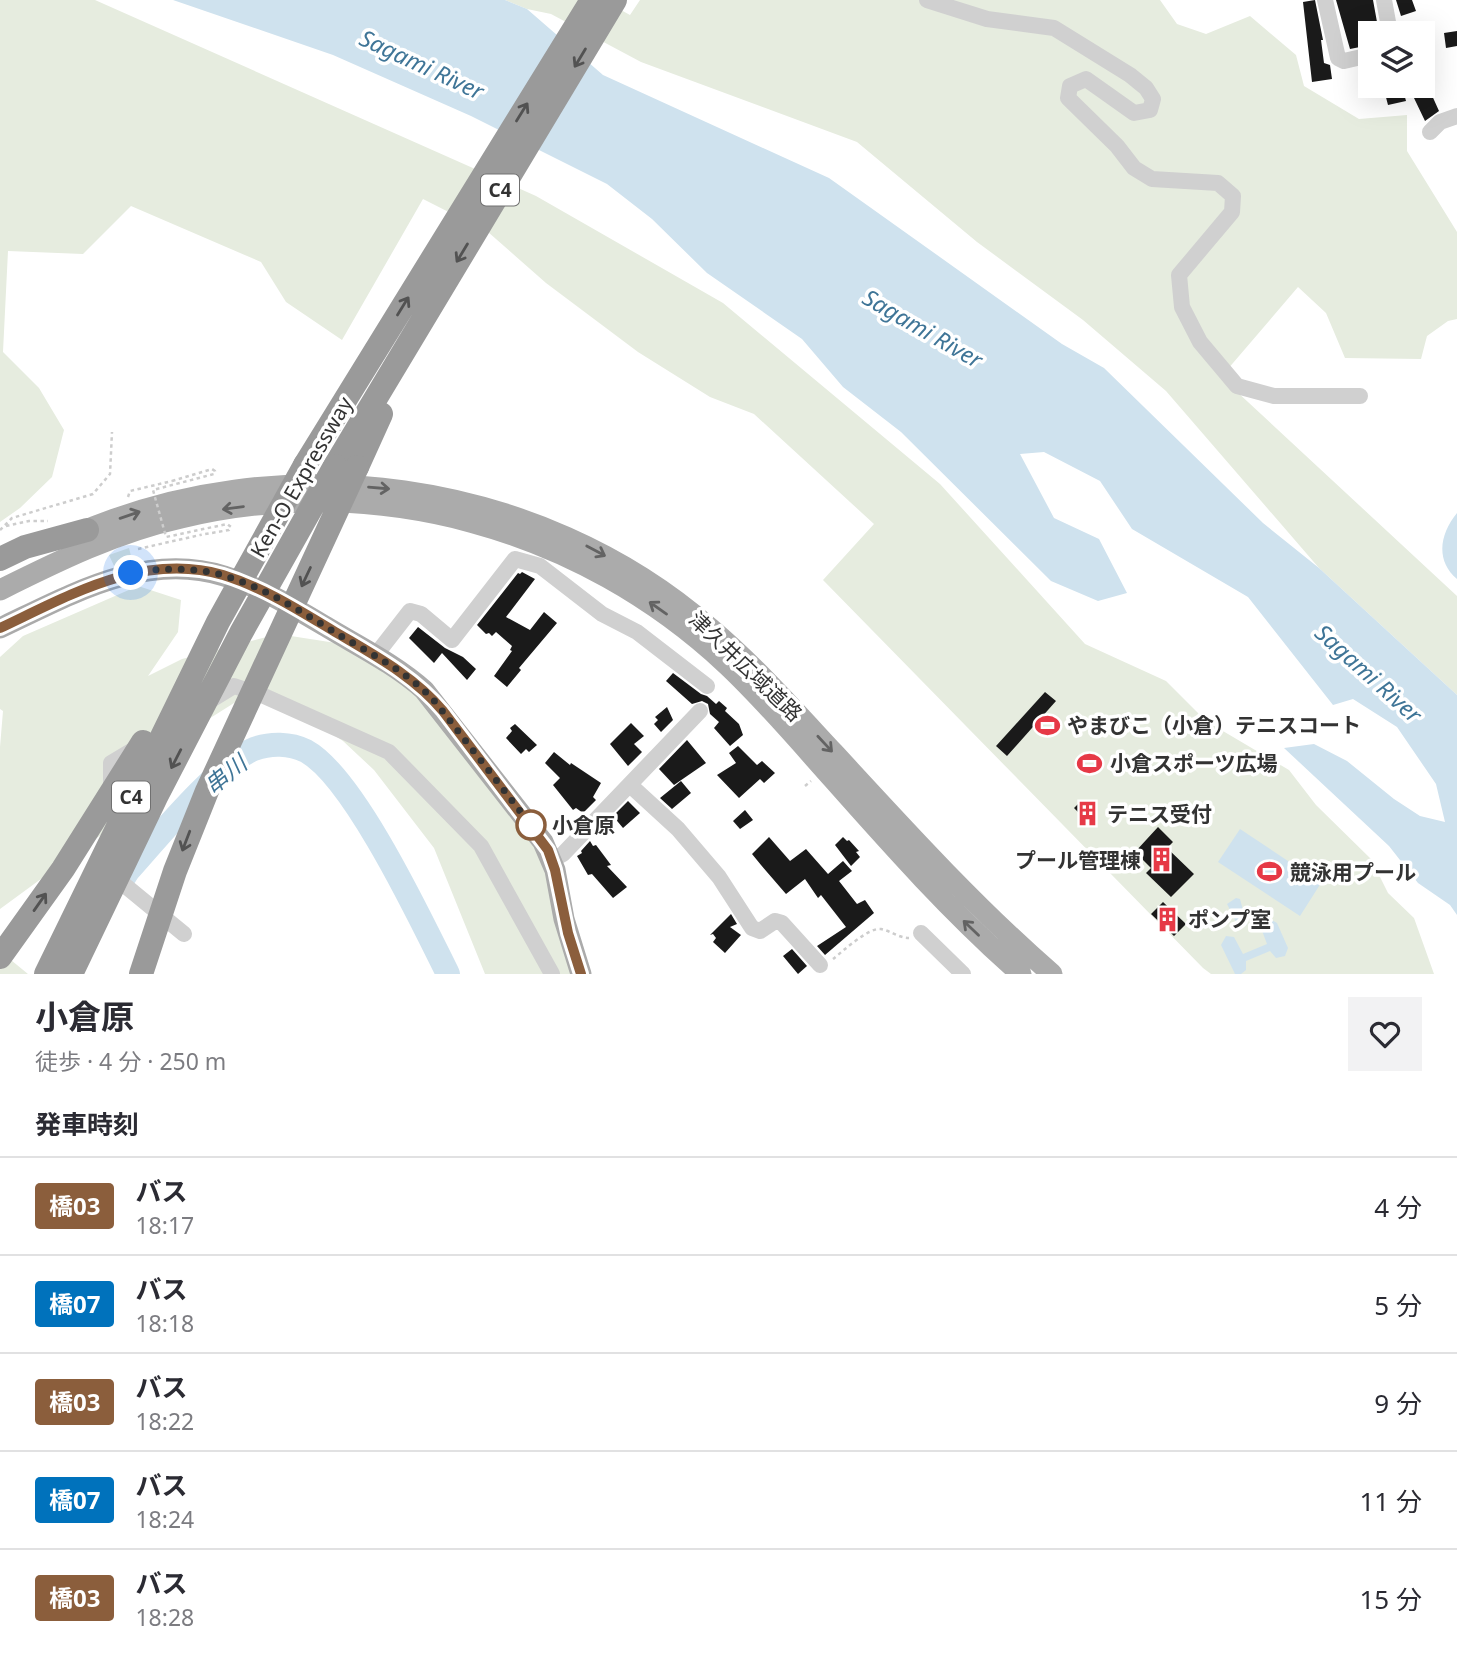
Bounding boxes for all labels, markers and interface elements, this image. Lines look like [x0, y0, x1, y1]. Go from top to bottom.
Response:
water label: Sagami River [355, 21, 490, 107]
map controls [1358, 21, 1435, 98]
button: layers [1358, 21, 1435, 98]
one-way arrow [573, 48, 587, 68]
one-way arrow [515, 103, 530, 122]
road number: C4 [481, 174, 519, 206]
one-way arrow [455, 242, 469, 262]
water label: Sagami River [857, 281, 990, 376]
one-way arrow [396, 296, 410, 316]
street label: Ken-O Expressway [244, 391, 359, 563]
one-way arrow [367, 482, 390, 495]
one-way arrow [222, 501, 244, 514]
one-way arrow [119, 508, 141, 520]
one-way arrow [585, 545, 606, 559]
your location [113, 555, 148, 590]
one-way arrow [299, 566, 313, 587]
one-way arrow [649, 601, 668, 616]
street label: 津久井広域道路 [683, 605, 809, 727]
water label: Sagami River [1309, 616, 1430, 730]
sports icon: やまびこ（小倉）テニスコート [1033, 711, 1061, 739]
place label: やまびこ（小倉）テニスコート [1067, 711, 1361, 739]
one-way arrow [816, 735, 833, 752]
water label: 串川 [197, 745, 255, 801]
one-way arrow [168, 749, 182, 769]
sports icon: 小倉スポーツ広場 [1076, 749, 1104, 777]
place label: 小倉スポーツ広場 [1110, 749, 1278, 777]
road number: C4 [112, 782, 150, 812]
building icon: テニス受付 [1073, 800, 1101, 828]
place label: テニス受付 [1107, 800, 1212, 828]
marker: 小倉原 [516, 810, 546, 840]
place label: 小倉原 [552, 811, 615, 839]
one-way arrow [179, 830, 192, 852]
place label: プール管理棟 [1015, 846, 1141, 874]
building icon: プール管理棟 [1147, 846, 1175, 874]
sports icon: 競泳用プール [1256, 858, 1284, 886]
place label: 競泳用プール [1290, 858, 1416, 886]
one-way arrow [33, 893, 47, 912]
building icon: ポンプ室 [1154, 905, 1182, 933]
place label: ポンプ室 [1188, 905, 1271, 933]
one-way arrow [963, 919, 980, 936]
text: 小倉原 [35, 994, 134, 1039]
button: heart [1348, 997, 1422, 1071]
text: 徒歩 · 4 分 · 250 m [35, 1045, 226, 1077]
text: 発車時刻 [35, 1106, 139, 1142]
text: バス [135, 1173, 187, 1209]
text: 橋03 [49, 1189, 100, 1222]
text: 4 分 [1374, 1189, 1422, 1225]
text: 18:17 [135, 1209, 194, 1241]
text: バス [135, 1271, 187, 1307]
text: 橋07 [49, 1287, 100, 1320]
text: 5 分 [1374, 1287, 1422, 1323]
text: 18:18 [135, 1307, 194, 1339]
text: バス [135, 1369, 187, 1405]
text: 橋03 [49, 1385, 100, 1418]
text: 9 分 [1374, 1385, 1422, 1421]
text: 18:22 [135, 1405, 194, 1437]
text: バス [135, 1467, 187, 1503]
text: 橋07 [49, 1483, 100, 1516]
text: 11 分 [1359, 1483, 1422, 1519]
text: 18:24 [135, 1503, 194, 1535]
text: バス [135, 1565, 187, 1601]
text: 橋03 [49, 1581, 100, 1614]
text: 15 分 [1359, 1581, 1422, 1617]
text: 18:28 [135, 1601, 194, 1633]

